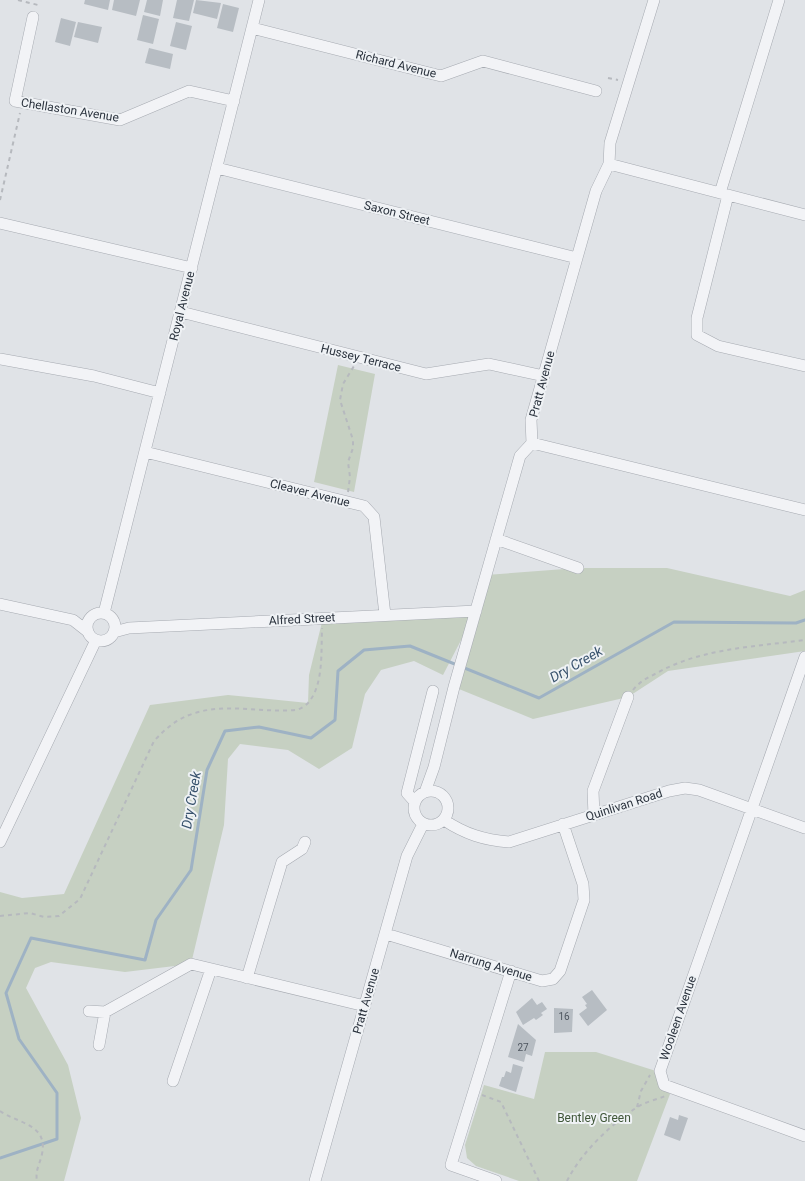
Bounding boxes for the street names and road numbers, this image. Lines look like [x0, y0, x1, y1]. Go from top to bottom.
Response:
street label: Richard Avenue [354, 47, 438, 81]
street label: Chellaston Avenue [20, 95, 120, 125]
street label: Saxon Street [363, 198, 432, 228]
street label: Royal Avenue [167, 270, 197, 342]
street label: Hussey Terrace [319, 341, 403, 375]
street label: Pratt Avenue [526, 349, 558, 419]
street label: Cleaver Avenue [269, 476, 351, 510]
street label: Alfred Street [268, 610, 336, 628]
street label: Quinlivan Road [584, 786, 664, 824]
street label: Narrung Avenue [448, 946, 534, 984]
street label: Pratt Avenue [350, 966, 382, 1036]
street label: Wooleen Avenue [657, 974, 699, 1062]

